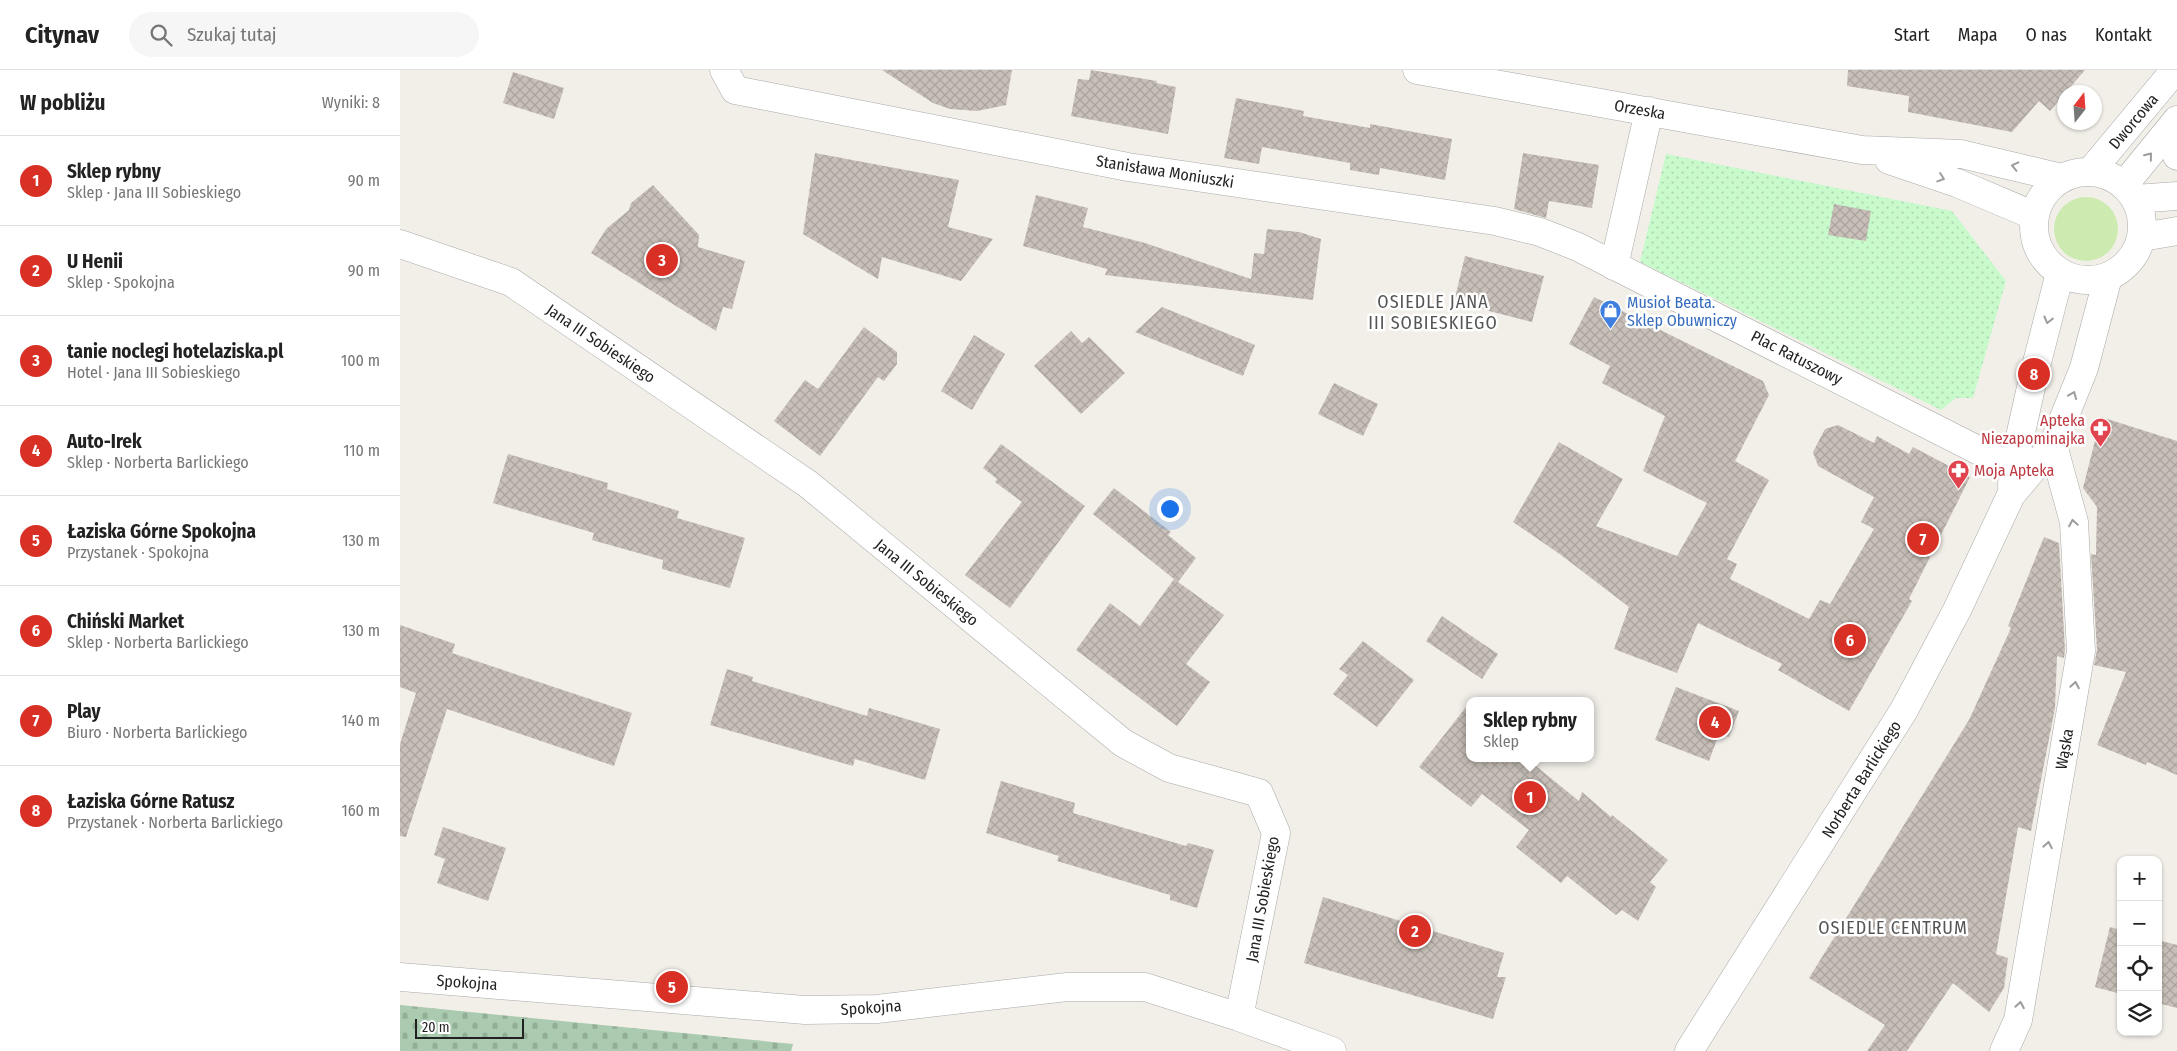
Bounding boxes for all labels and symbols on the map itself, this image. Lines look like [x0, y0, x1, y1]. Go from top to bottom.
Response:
north arrow [2057, 85, 2102, 130]
street label: Dworcowa [2105, 90, 2162, 153]
street label: Orzeska [1613, 96, 1667, 123]
street label: Stanisława Moniuszki [1095, 151, 1235, 192]
one-way arrow [2143, 152, 2152, 161]
one-way arrow [2011, 162, 2020, 172]
one-way arrow [1936, 172, 1945, 182]
pin: 3 [646, 241, 678, 279]
district label: OSIEDLE JANA III SOBIESKIEGO [1368, 291, 1498, 334]
place label: Musioł Beata. Sklep Obuwniczy [1627, 293, 1738, 330]
shop icon: Musioł Beata. Sklep Obuwniczy [1599, 299, 1623, 330]
street label: Jana III Sobieskiego [543, 300, 659, 387]
one-way arrow [2043, 316, 2054, 325]
street label: Plac Ratuszowy [1748, 326, 1846, 389]
pin: 8 [2018, 355, 2050, 393]
one-way arrow [2067, 391, 2077, 400]
place label: Apteka Niezapominajka [1981, 411, 2085, 448]
pharmacy icon: Apteka Niezapominajka [2089, 417, 2113, 448]
pharmacy icon: Moja Apteka [1946, 458, 1970, 489]
place label: Moja Apteka [1974, 461, 2054, 480]
your location [1157, 496, 1183, 522]
one-way arrow [2069, 519, 2079, 528]
pin: 7 [1907, 520, 1939, 558]
street label: Jana III Sobieskiego [871, 535, 982, 630]
pin: 6 [1834, 621, 1866, 659]
one-way arrow [2070, 681, 2080, 689]
pin: 4 [1699, 703, 1731, 741]
street label: Norberta Barlickiego [1818, 717, 1905, 841]
street label: Wąska [2052, 727, 2078, 771]
pin: 1 [1514, 778, 1546, 816]
street label: Jana III Sobieskiego [1242, 835, 1283, 963]
one-way arrow [2042, 841, 2052, 850]
pin: 2 [1399, 912, 1431, 950]
district label: OSIEDLE CENTRUM [1818, 917, 1968, 939]
pin: 5 [656, 968, 688, 1006]
street label: Spokojna [436, 971, 498, 994]
street label: Spokojna [840, 996, 902, 1019]
one-way arrow [2015, 1001, 2025, 1010]
scale bar [415, 1016, 524, 1039]

